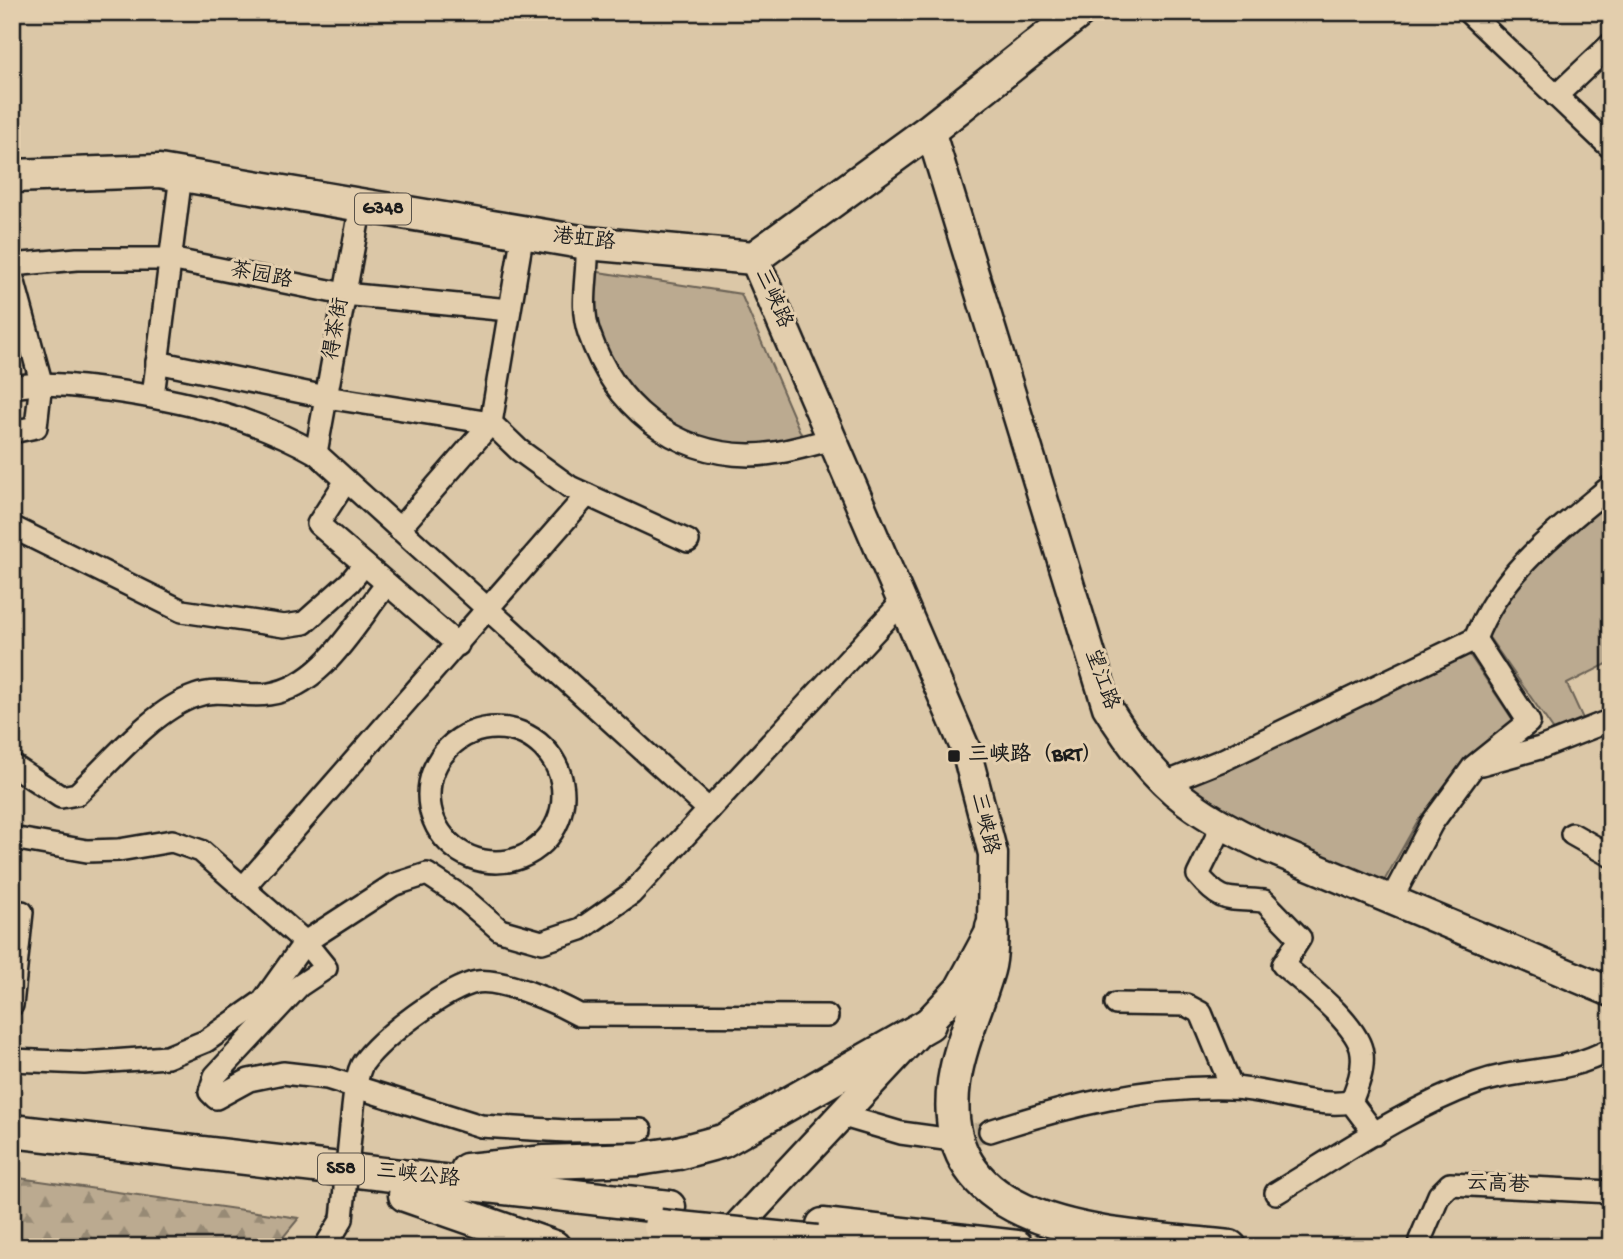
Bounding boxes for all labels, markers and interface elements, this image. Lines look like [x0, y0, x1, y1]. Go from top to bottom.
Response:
road number: G348 [355, 194, 411, 224]
street label: 港虹路 [551, 223, 617, 257]
street label: 茶园路 [228, 257, 295, 295]
street label: 三峡路 [748, 264, 798, 333]
street label: 得茶街 [318, 295, 356, 362]
street label: 望江路 [1077, 645, 1124, 714]
place label: 三峡路（BRT） [968, 742, 1103, 769]
marker: 三峡路（BRT） [946, 748, 962, 764]
street label: 三峡路 [964, 790, 1004, 858]
road number: S58 [318, 1154, 364, 1184]
street label: 三峡公路 [375, 1158, 461, 1194]
street label: 云高巷 [1466, 1170, 1530, 1200]

